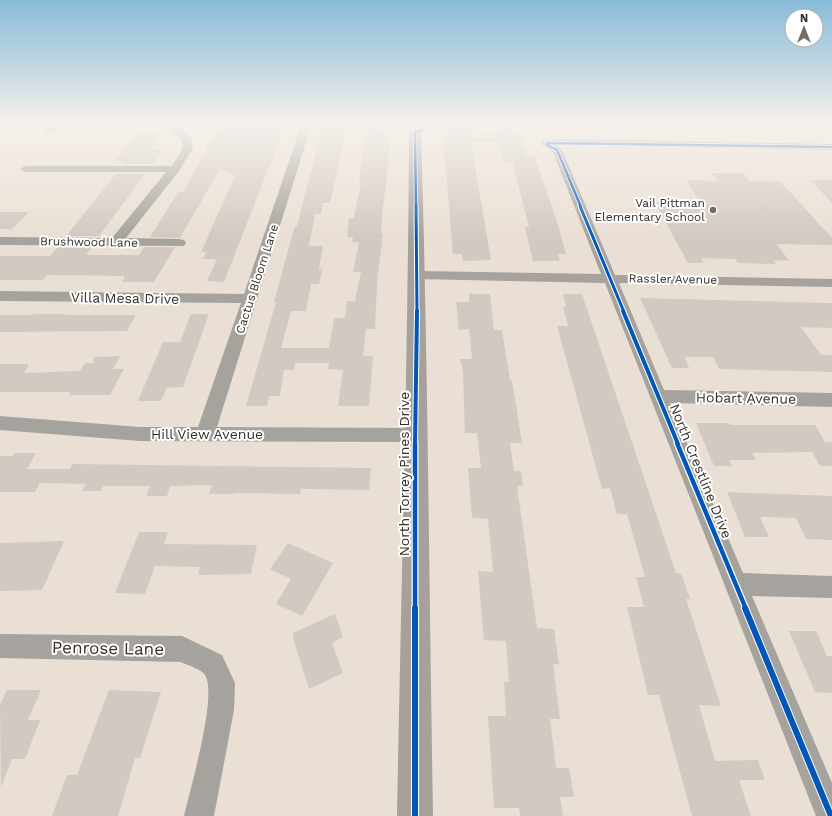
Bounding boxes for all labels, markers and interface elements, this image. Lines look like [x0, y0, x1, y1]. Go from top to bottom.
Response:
north arrow [784, 8, 824, 48]
text: N [800, 12, 808, 25]
place label: Vail Pittman Elementary School [594, 196, 705, 224]
marker: Vail Pittman Elementary School [708, 205, 718, 215]
street label: Cactus Bloom Lane [233, 222, 281, 336]
street label: Brushwood Lane [40, 234, 138, 250]
street label: Rassler Avenue [629, 271, 718, 287]
street label: Villa Mesa Drive [71, 289, 179, 307]
street label: Hobart Avenue [696, 389, 796, 407]
street label: North Torrey Pines Drive [396, 392, 412, 556]
street label: North Crestline Drive [667, 401, 735, 541]
street label: Hill View Avenue [151, 426, 263, 442]
street label: Penrose Lane [52, 637, 164, 659]

